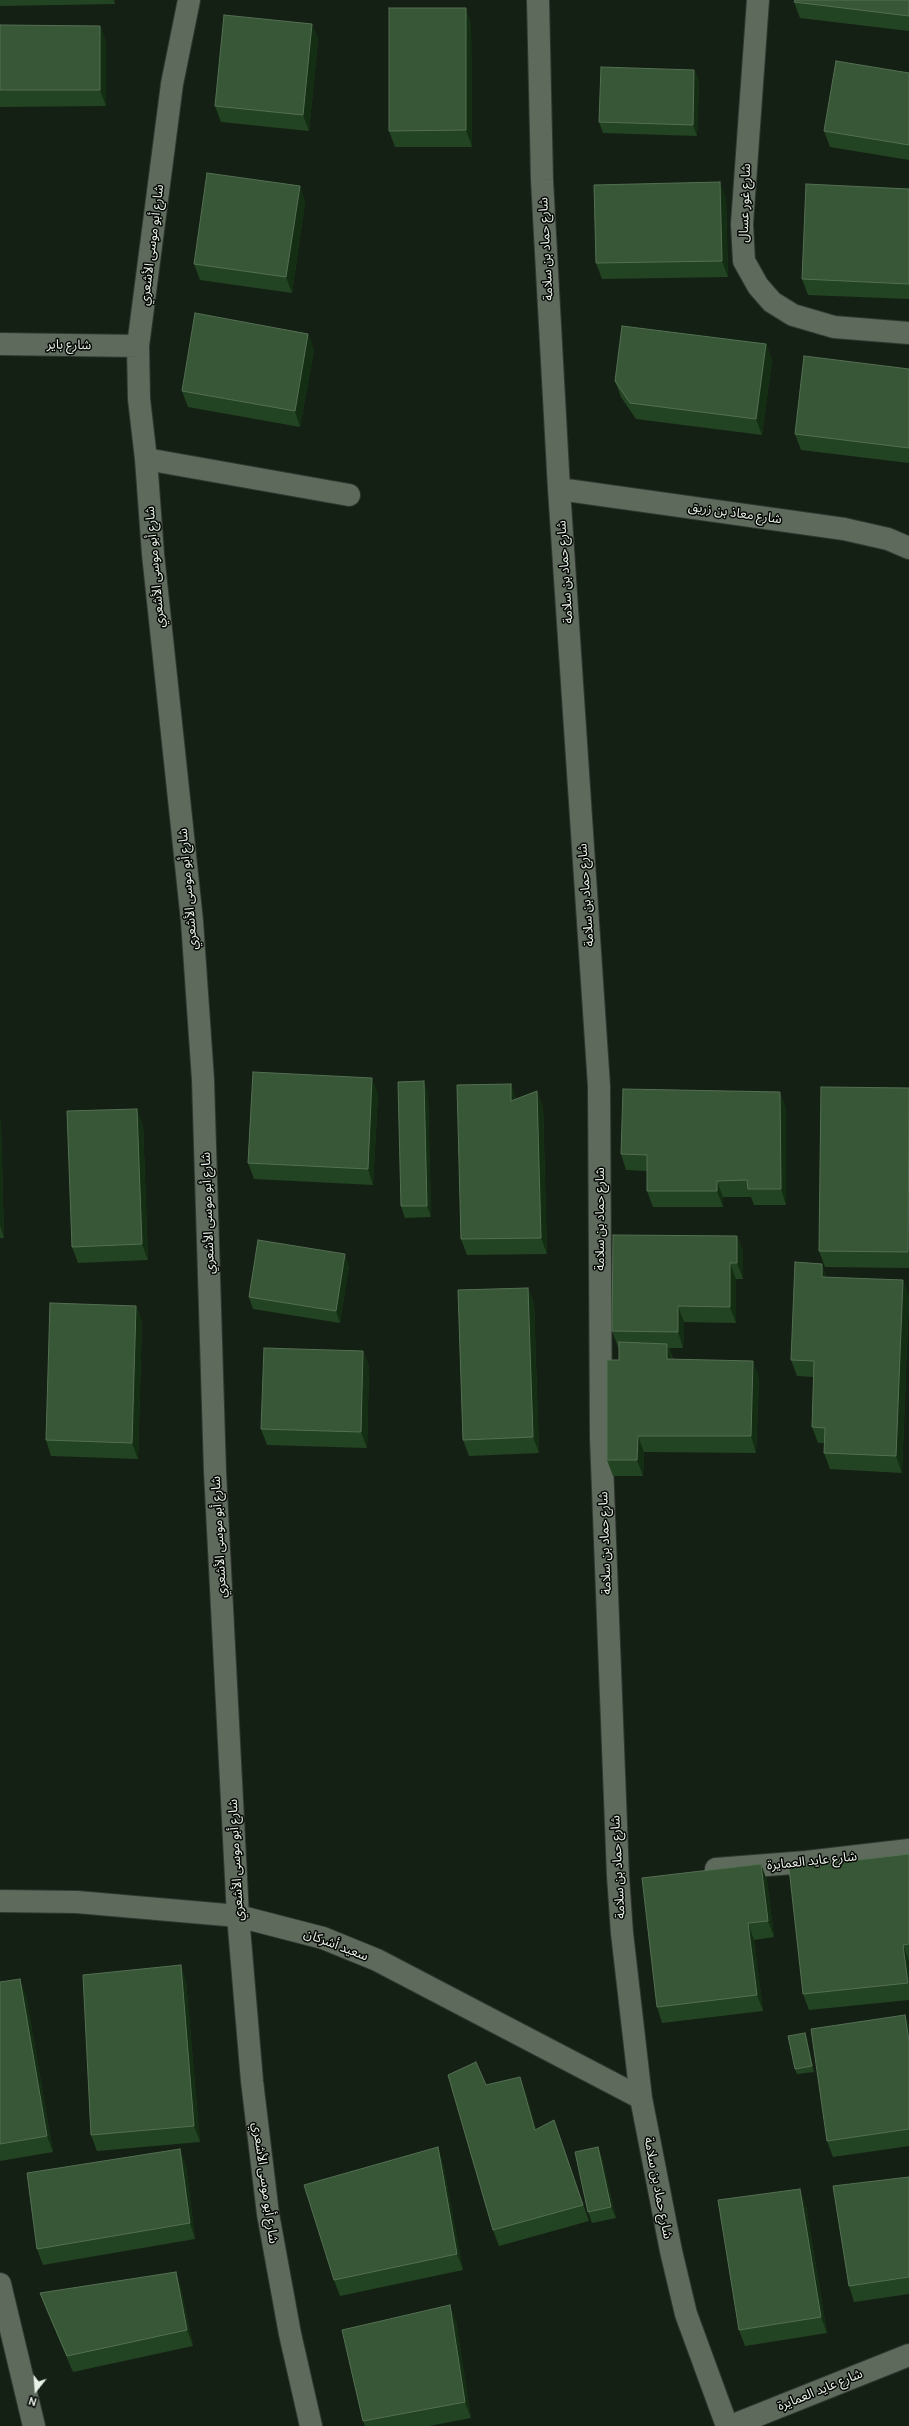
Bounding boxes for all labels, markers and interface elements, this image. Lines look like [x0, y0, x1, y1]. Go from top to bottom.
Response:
street label: شارع غور عسال [736, 163, 754, 243]
street label: شارع أبو موسى الأشعري [137, 183, 167, 307]
street label: شارع حماد بن سلامة [536, 197, 556, 301]
street label: شارع باير [47, 337, 91, 353]
street label: شارع معاذ بن زريق [687, 499, 783, 527]
street label: شارع أبو موسى الأشعري [142, 505, 168, 629]
street label: شارع حماد بن سلامة [554, 520, 576, 624]
street label: شارع أبو موسى الأشعري [175, 827, 201, 951]
street label: شارع حماد بن سلامة [575, 843, 597, 947]
street label: شارع أبو موسى الأشعري [198, 1152, 218, 1274]
street label: شارع حماد بن سلامة [592, 1167, 608, 1271]
street label: شارع أبو موسى الأشعري [208, 1476, 230, 1598]
street label: شارع حماد بن سلامة [595, 1491, 615, 1595]
street label: شارع أبو موسى الأشعري [225, 1799, 247, 1921]
street label: شارع حماد بن سلامة [608, 1815, 628, 1919]
street label: شارع عايد العمايرة [766, 1849, 858, 1873]
street label: سعيد أشركان [302, 1926, 370, 1964]
street label: شارع أبو موسى الأشعري [249, 2121, 281, 2245]
street label: شارع حماد بن سلامة [640, 2136, 676, 2240]
street label: شارع عايد العمايرة [775, 2366, 865, 2414]
north arrow [16, 2370, 56, 2410]
text: N [27, 2394, 38, 2409]

